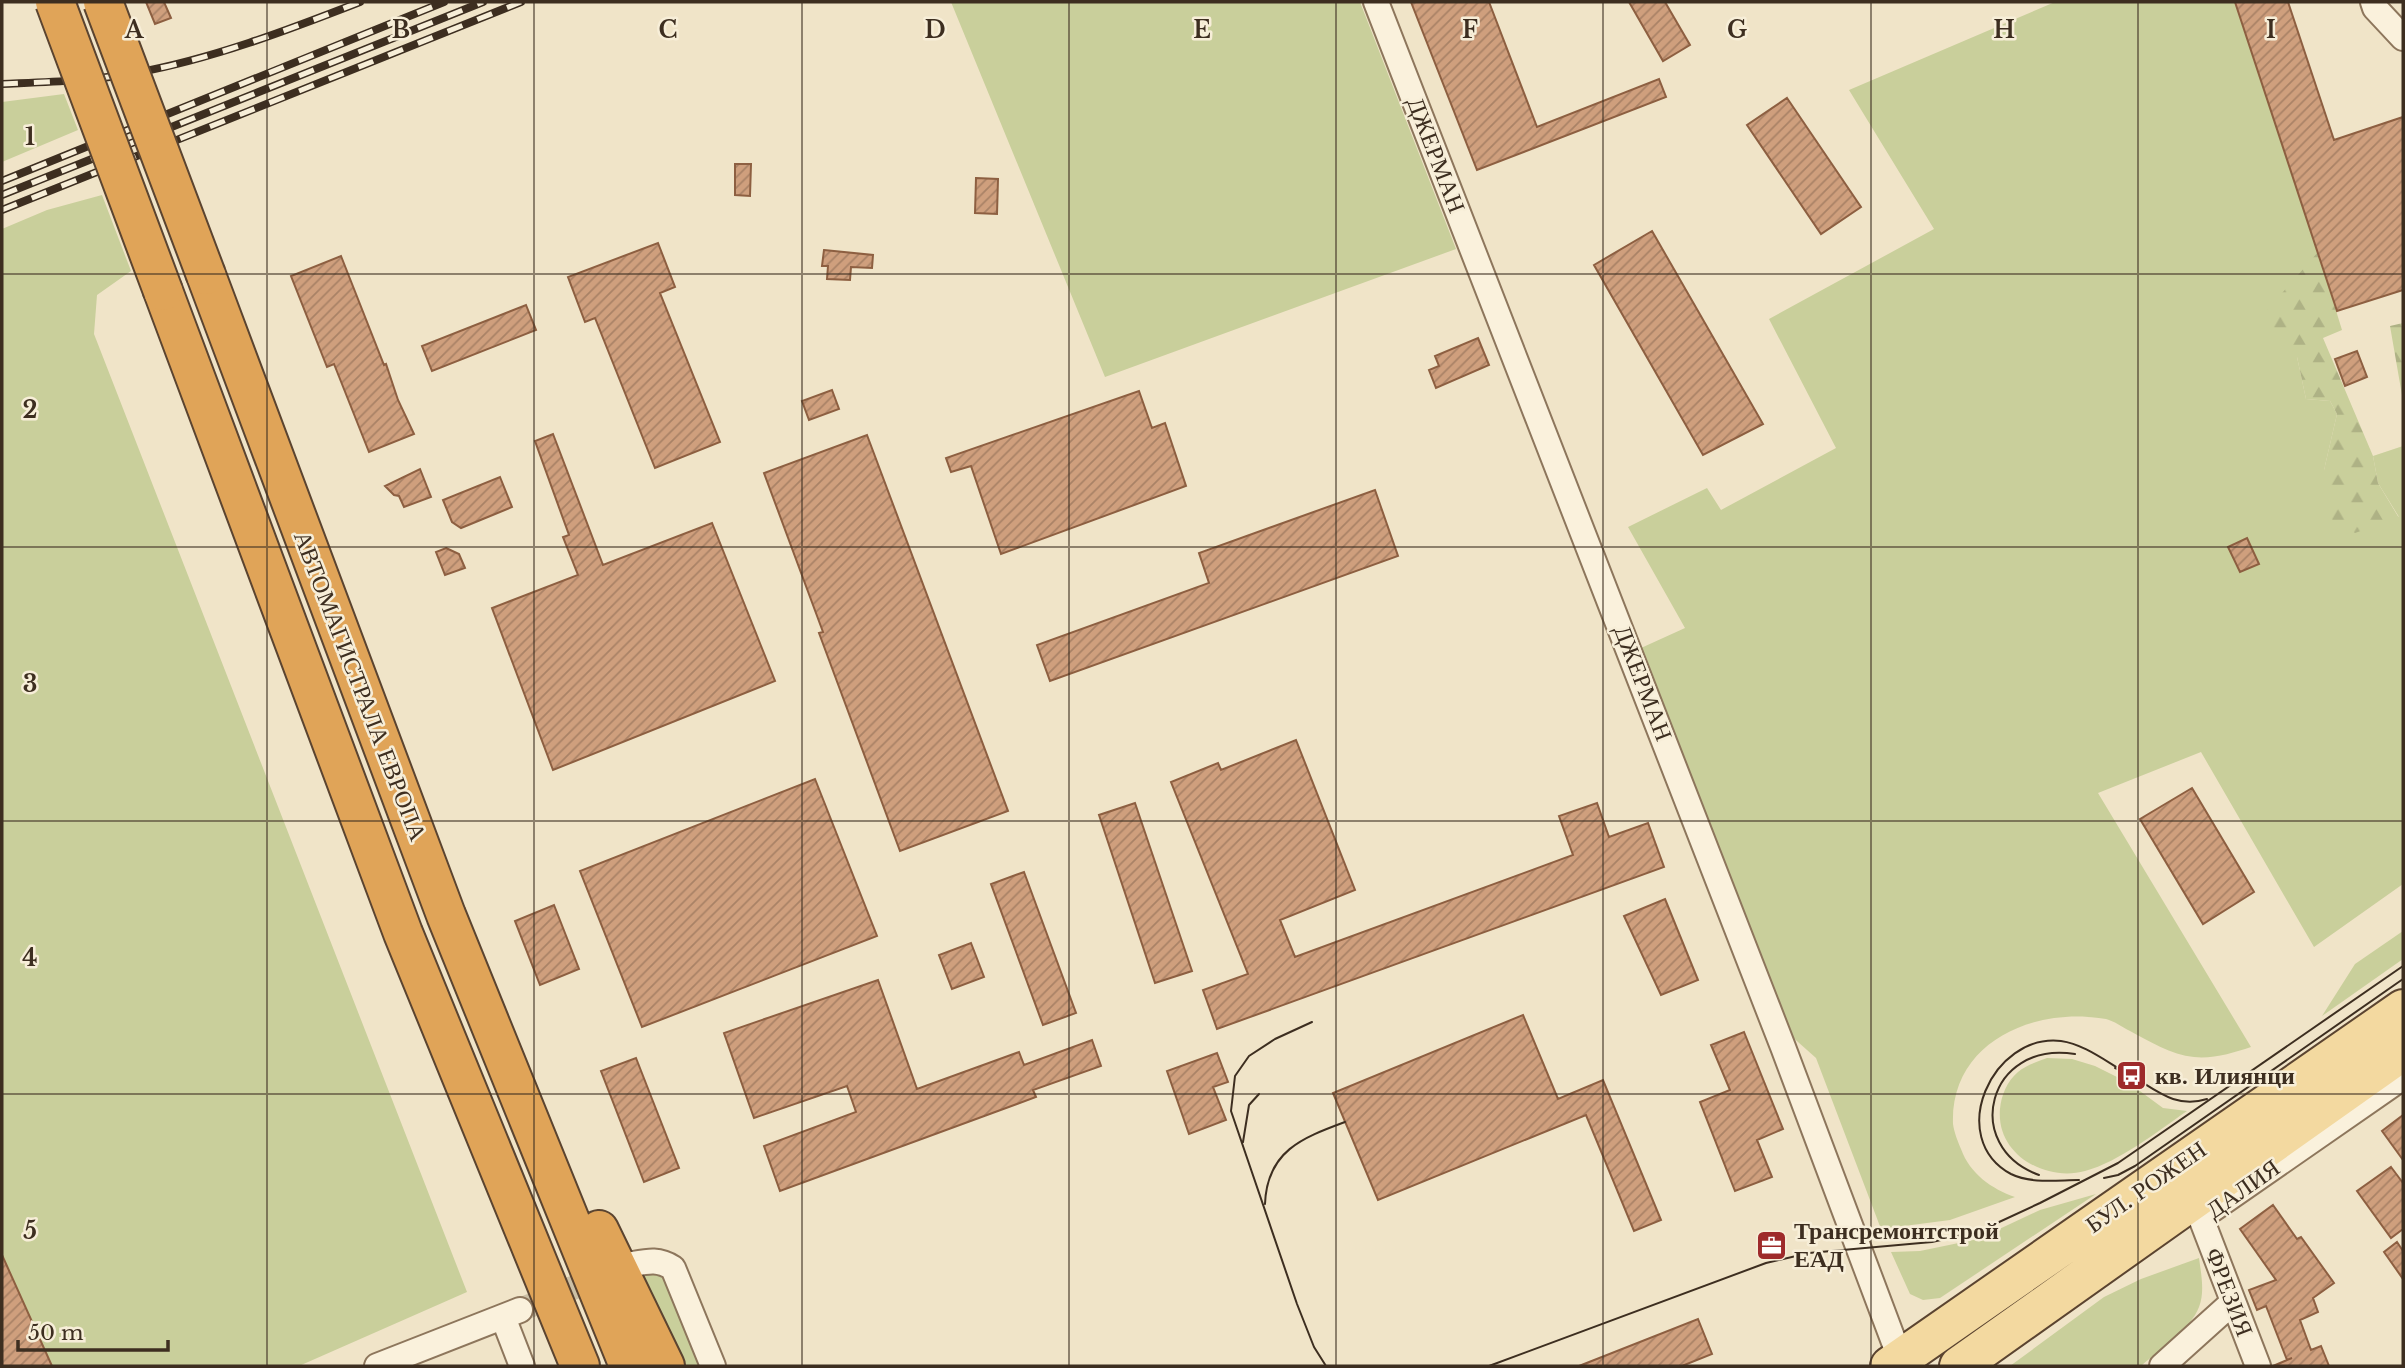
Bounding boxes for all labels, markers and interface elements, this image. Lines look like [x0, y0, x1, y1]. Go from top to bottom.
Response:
text: A [124, 16, 145, 44]
text: B [392, 16, 410, 44]
text: C [659, 16, 677, 44]
text: D [924, 16, 946, 44]
text: E [1193, 16, 1211, 44]
text: F [1462, 16, 1478, 44]
text: G [1727, 16, 1747, 44]
text: H [1993, 16, 2015, 44]
text: I [2266, 16, 2276, 44]
street label: ДЖЕРМАН [1401, 93, 1472, 217]
text: 1 [25, 123, 35, 151]
text: 2 [23, 396, 37, 424]
street label: АВТОМАГИСТРАЛА ЕВРОПА [288, 527, 433, 846]
street label: ДЖЕРМАН [1608, 621, 1679, 745]
text: 3 [23, 670, 37, 698]
text: 4 [22, 944, 38, 972]
bus stop icon: кв. Илиянци [2115, 1059, 2149, 1093]
place label: кв. Илиянци [2155, 1061, 2295, 1090]
street label: БУЛ. РОЖЕН [2080, 1134, 2212, 1239]
street label: ДАЛИЯ [2200, 1153, 2285, 1224]
place label: Трансремонтстрой ЕАД [1794, 1216, 1999, 1273]
text: 5 [23, 1217, 37, 1245]
office icon: Трансремонтстрой ЕАД [1754, 1228, 1788, 1262]
street label: ФРЕЗИЯ [2199, 1243, 2260, 1340]
scale bar [18, 1308, 168, 1352]
text: 50 m [28, 1320, 84, 1346]

